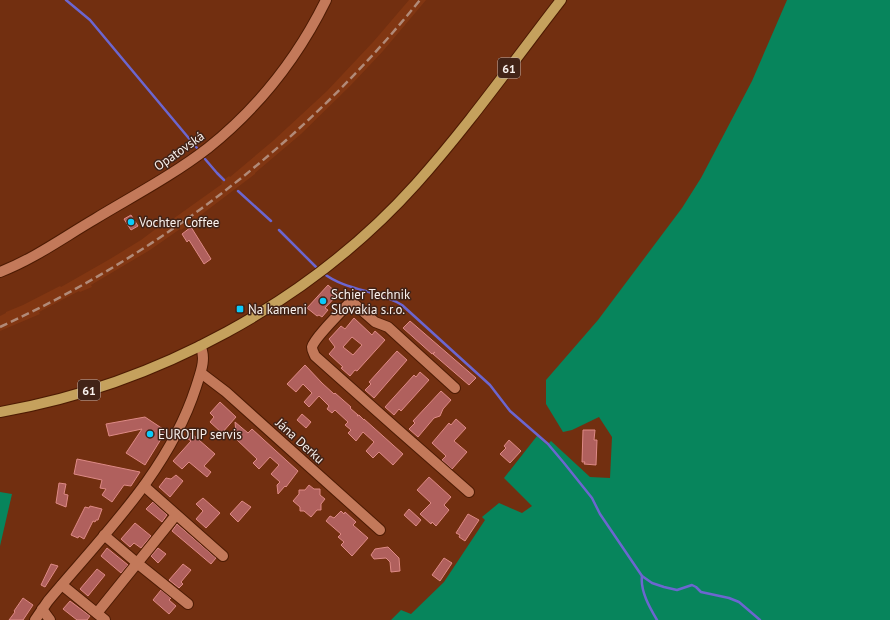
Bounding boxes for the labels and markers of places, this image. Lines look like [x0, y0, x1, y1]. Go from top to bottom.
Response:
place label: Vochter Coffee [138, 214, 219, 231]
marker: Vochter Coffee [126, 217, 136, 227]
place label: Schier Technik Slovakia s.r.o. [331, 286, 411, 318]
marker: Schier Technik Slovakia s.r.o. [318, 296, 328, 306]
place label: Na kameni [248, 301, 307, 318]
marker: Na kameni [235, 304, 245, 314]
place label: EUROTIP servis [158, 426, 242, 443]
marker: EUROTIP servis [145, 429, 155, 439]

